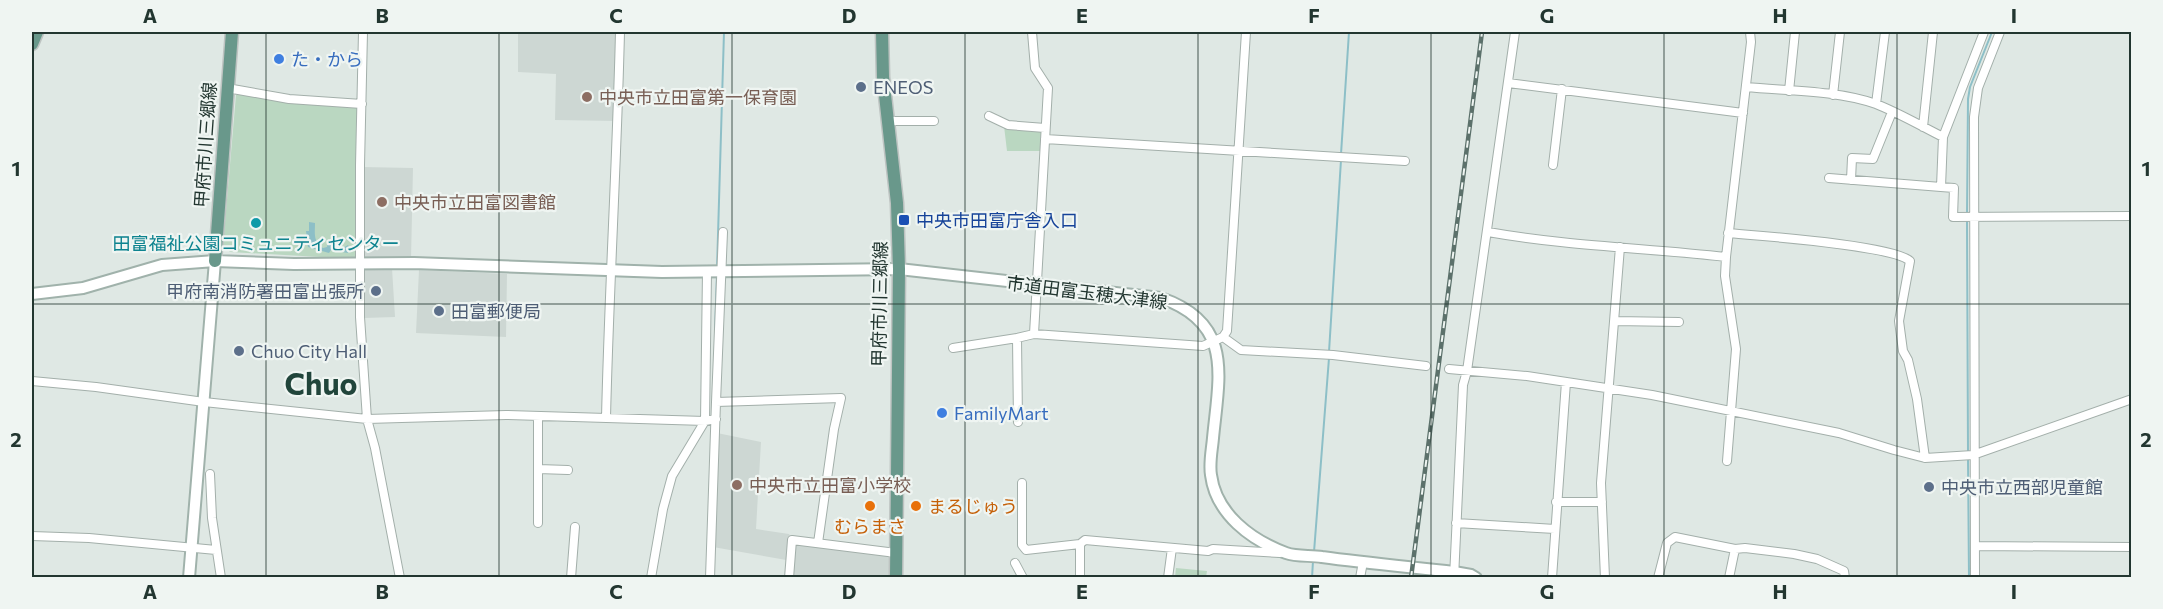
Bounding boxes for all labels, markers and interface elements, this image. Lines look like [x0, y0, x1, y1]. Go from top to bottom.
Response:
text: A [143, 3, 157, 27]
text: B [375, 3, 389, 27]
text: C [609, 3, 623, 27]
text: D [842, 3, 856, 27]
text: E [1076, 3, 1088, 27]
text: F [1308, 3, 1320, 27]
text: G [1540, 3, 1554, 27]
text: H [1773, 3, 1788, 27]
text: I [2011, 3, 2017, 27]
place label: た・から [291, 48, 363, 70]
marker: た・から [272, 52, 286, 66]
place label: ENEOS [873, 76, 933, 98]
marker: ENEOS [854, 80, 868, 94]
street label: 甲府市川三郷線 [190, 81, 220, 209]
place label: 中央市立田富第一保育園 [599, 86, 797, 108]
marker: 中央市立田富第一保育園 [580, 90, 594, 104]
text: 1 [11, 156, 21, 180]
text: 1 [2141, 156, 2151, 180]
place label: 中央市立田富図書館 [394, 191, 556, 213]
marker: 中央市立田富図書館 [375, 195, 389, 209]
place label: 中央市田富庁舎入口 [916, 209, 1078, 231]
marker: 中央市田富庁舎入口 [897, 213, 911, 227]
marker: 田富福祉公園コミュニティセンター [249, 216, 263, 230]
place label: 田富福祉公園コミュニティセンター [113, 232, 399, 254]
street label: 甲府市川三郷線 [867, 241, 891, 367]
street label: 市道田富玉穂大津線 [1005, 271, 1169, 313]
place label: 甲府南消防署田富出張所 [166, 280, 364, 302]
marker: 甲府南消防署田富出張所 [369, 284, 383, 298]
place label: 田富郵便局 [451, 300, 541, 322]
marker: 田富郵便局 [432, 304, 446, 318]
place label: Chuo City Hall [251, 340, 367, 362]
marker: Chuo City Hall [232, 344, 246, 358]
district label: Chuo [285, 364, 357, 401]
place label: FamilyMart [954, 402, 1049, 424]
marker: FamilyMart [935, 406, 949, 420]
text: 2 [10, 427, 22, 451]
text: 2 [2140, 427, 2152, 451]
place label: 中央市立田富小学校 [749, 474, 911, 496]
place label: 中央市立西部児童館 [1941, 476, 2103, 498]
marker: 中央市立田富小学校 [730, 478, 744, 492]
marker: 中央市立西部児童館 [1922, 480, 1936, 494]
place label: まるじゅう [928, 495, 1018, 517]
marker: むらまさ [863, 499, 877, 513]
marker: まるじゅう [909, 499, 923, 513]
place label: むらまさ [834, 515, 906, 537]
text: A [143, 579, 157, 603]
text: B [375, 579, 389, 603]
text: C [609, 579, 623, 603]
text: D [842, 579, 856, 603]
text: E [1076, 579, 1088, 603]
text: F [1308, 579, 1320, 603]
text: G [1540, 579, 1554, 603]
text: H [1773, 579, 1788, 603]
text: I [2011, 579, 2017, 603]

